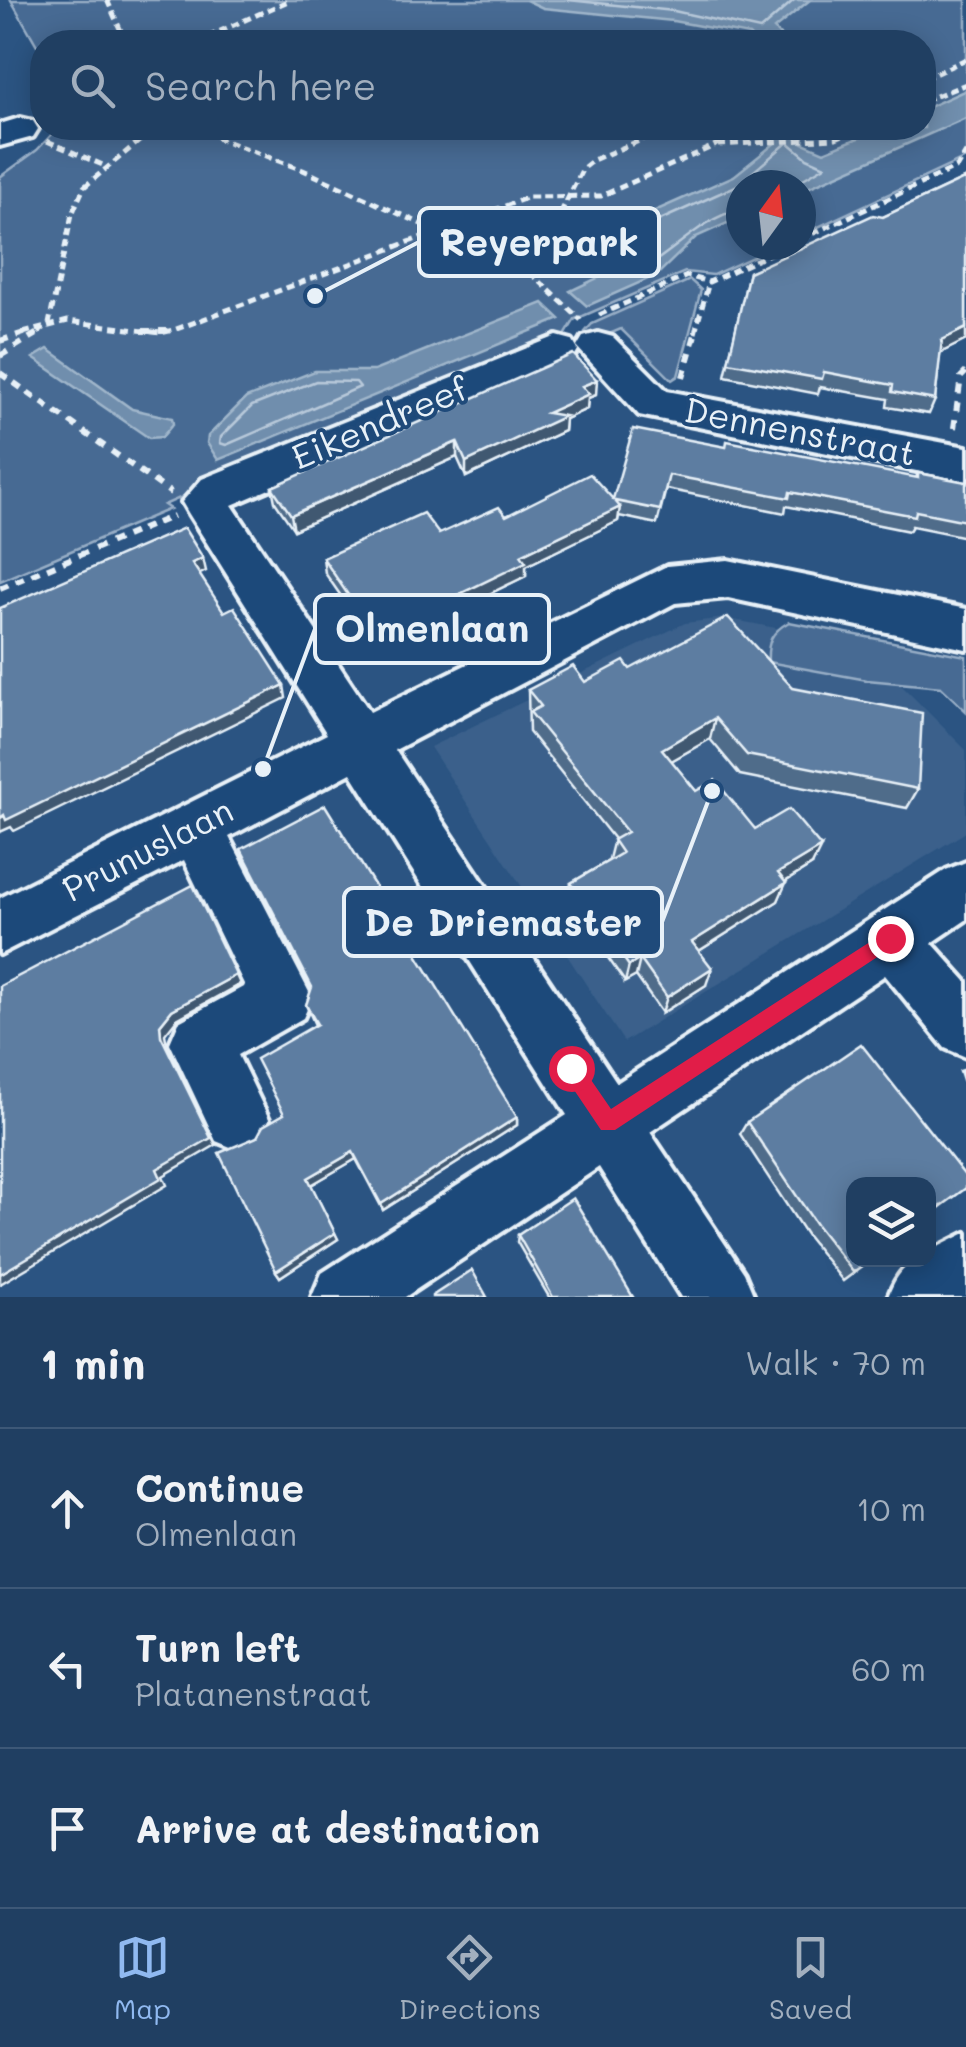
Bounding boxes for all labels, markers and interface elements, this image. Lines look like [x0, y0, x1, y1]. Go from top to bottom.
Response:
search box [30, 30, 936, 140]
icon: search [65, 58, 120, 113]
text: Search here [145, 60, 376, 110]
north arrow [726, 170, 816, 260]
callout: Reyerpark [419, 208, 659, 276]
text: Reyerpark [439, 216, 639, 266]
street label: Eikendreef [284, 363, 476, 479]
street label: Dennenstraat [681, 385, 920, 475]
callout: Olmenlaan [315, 595, 549, 663]
text: Olmenlaan [335, 602, 529, 652]
street label: Prunuslaan [54, 786, 240, 911]
callout: De Driemaster [344, 888, 662, 956]
text: De Driemaster [364, 896, 642, 946]
route end [868, 916, 914, 962]
route start [549, 1046, 595, 1092]
map controls [846, 1177, 936, 1267]
button: layers [846, 1177, 936, 1267]
text: 1 min [40, 1335, 145, 1390]
text: Walk · 70 m [745, 1341, 926, 1383]
text: Continue [135, 1462, 304, 1512]
icon: ahead [40, 1481, 95, 1536]
text: 10 m [856, 1487, 926, 1529]
text: Olmenlaan [135, 1512, 297, 1554]
text: Turn left [135, 1622, 301, 1672]
icon: left [40, 1641, 95, 1696]
text: 60 m [851, 1647, 926, 1689]
text: Platanenstraat [135, 1672, 371, 1714]
icon: arrive [40, 1801, 95, 1856]
text: Arrive at destination [135, 1803, 540, 1853]
tab: Map [114, 1930, 171, 2026]
tab: Directions [399, 1930, 541, 2026]
tab: Saved [769, 1930, 852, 2026]

